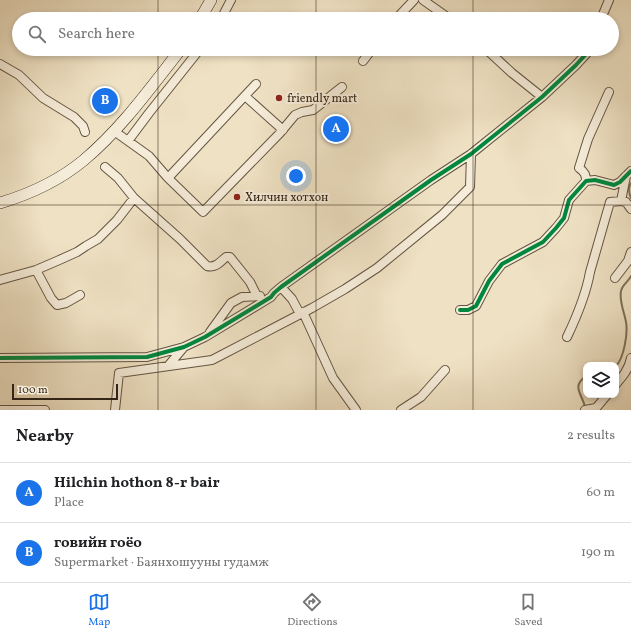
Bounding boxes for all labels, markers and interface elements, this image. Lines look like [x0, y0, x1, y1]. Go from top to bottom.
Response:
search box [12, 12, 619, 56]
icon: search [26, 23, 48, 45]
text: Search here [58, 24, 135, 45]
pin: B [92, 86, 118, 116]
place label: friendly mart [287, 91, 357, 107]
marker: friendly mart [274, 93, 284, 103]
pin: A [323, 114, 349, 144]
your location [286, 166, 306, 186]
place label: Хилчин хотхон [245, 190, 328, 206]
marker: Хилчин хотхон [232, 192, 242, 202]
map controls [583, 362, 619, 398]
button: layers [583, 362, 619, 398]
scale bar [12, 382, 118, 401]
text: 100 m [18, 383, 48, 398]
text: Nearby [16, 425, 74, 448]
text: 2 results [567, 427, 615, 445]
text: Hilchin hothon 8-r bair [54, 473, 220, 494]
text: A [24, 484, 34, 502]
text: 60 m [587, 484, 615, 502]
text: Place [54, 494, 84, 512]
text: говийн гоёо [54, 533, 142, 554]
text: B [25, 544, 33, 562]
text: 190 m [581, 544, 615, 562]
text: Supermarket · Баянхошууны гудамж [54, 554, 269, 572]
tab: Map [88, 591, 110, 630]
tab: Directions [287, 591, 338, 630]
tab: Saved [514, 591, 543, 630]

